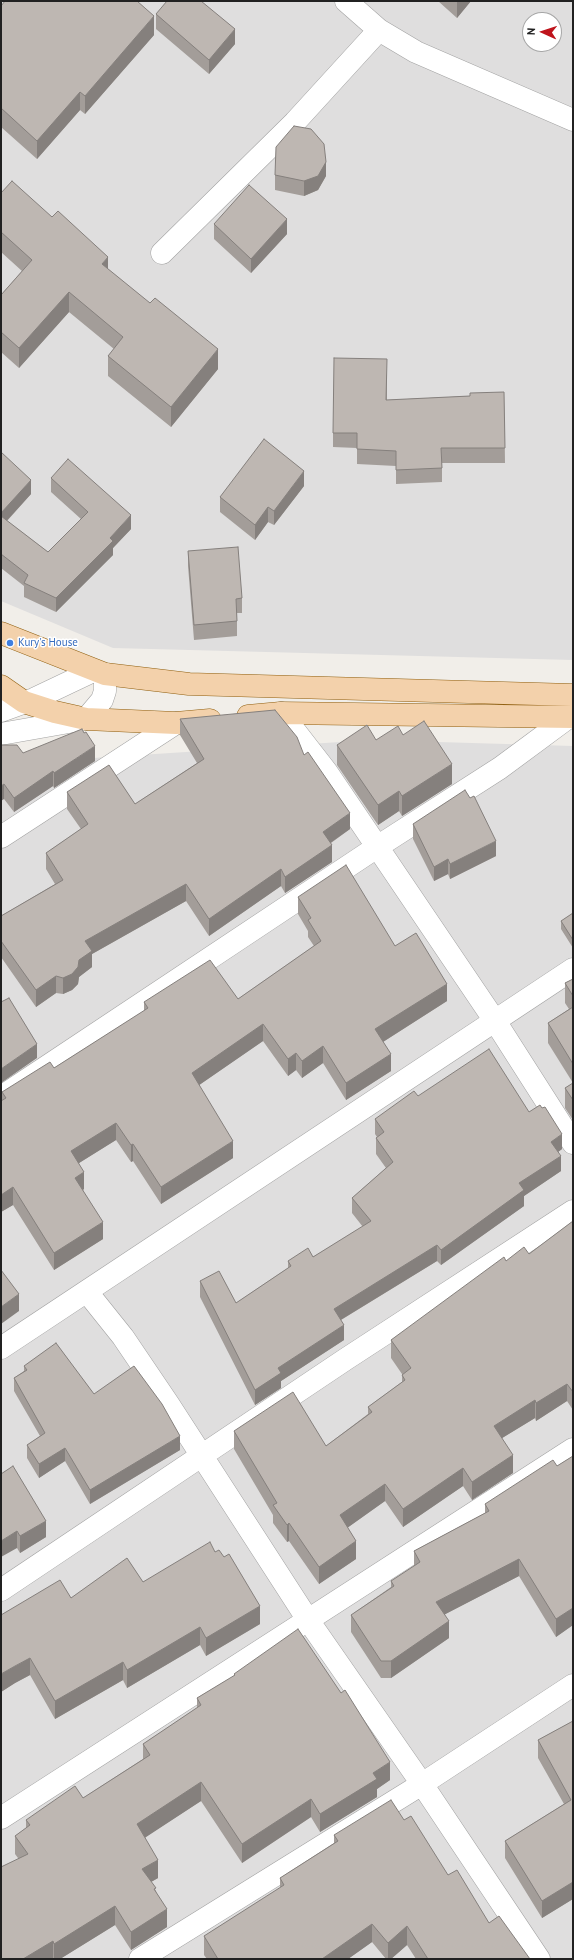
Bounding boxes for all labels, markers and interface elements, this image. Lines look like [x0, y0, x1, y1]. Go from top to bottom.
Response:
north arrow [522, 12, 562, 52]
text: N [524, 27, 538, 35]
place label: Kury's House [18, 636, 78, 650]
marker: Kury's House [5, 638, 15, 648]

